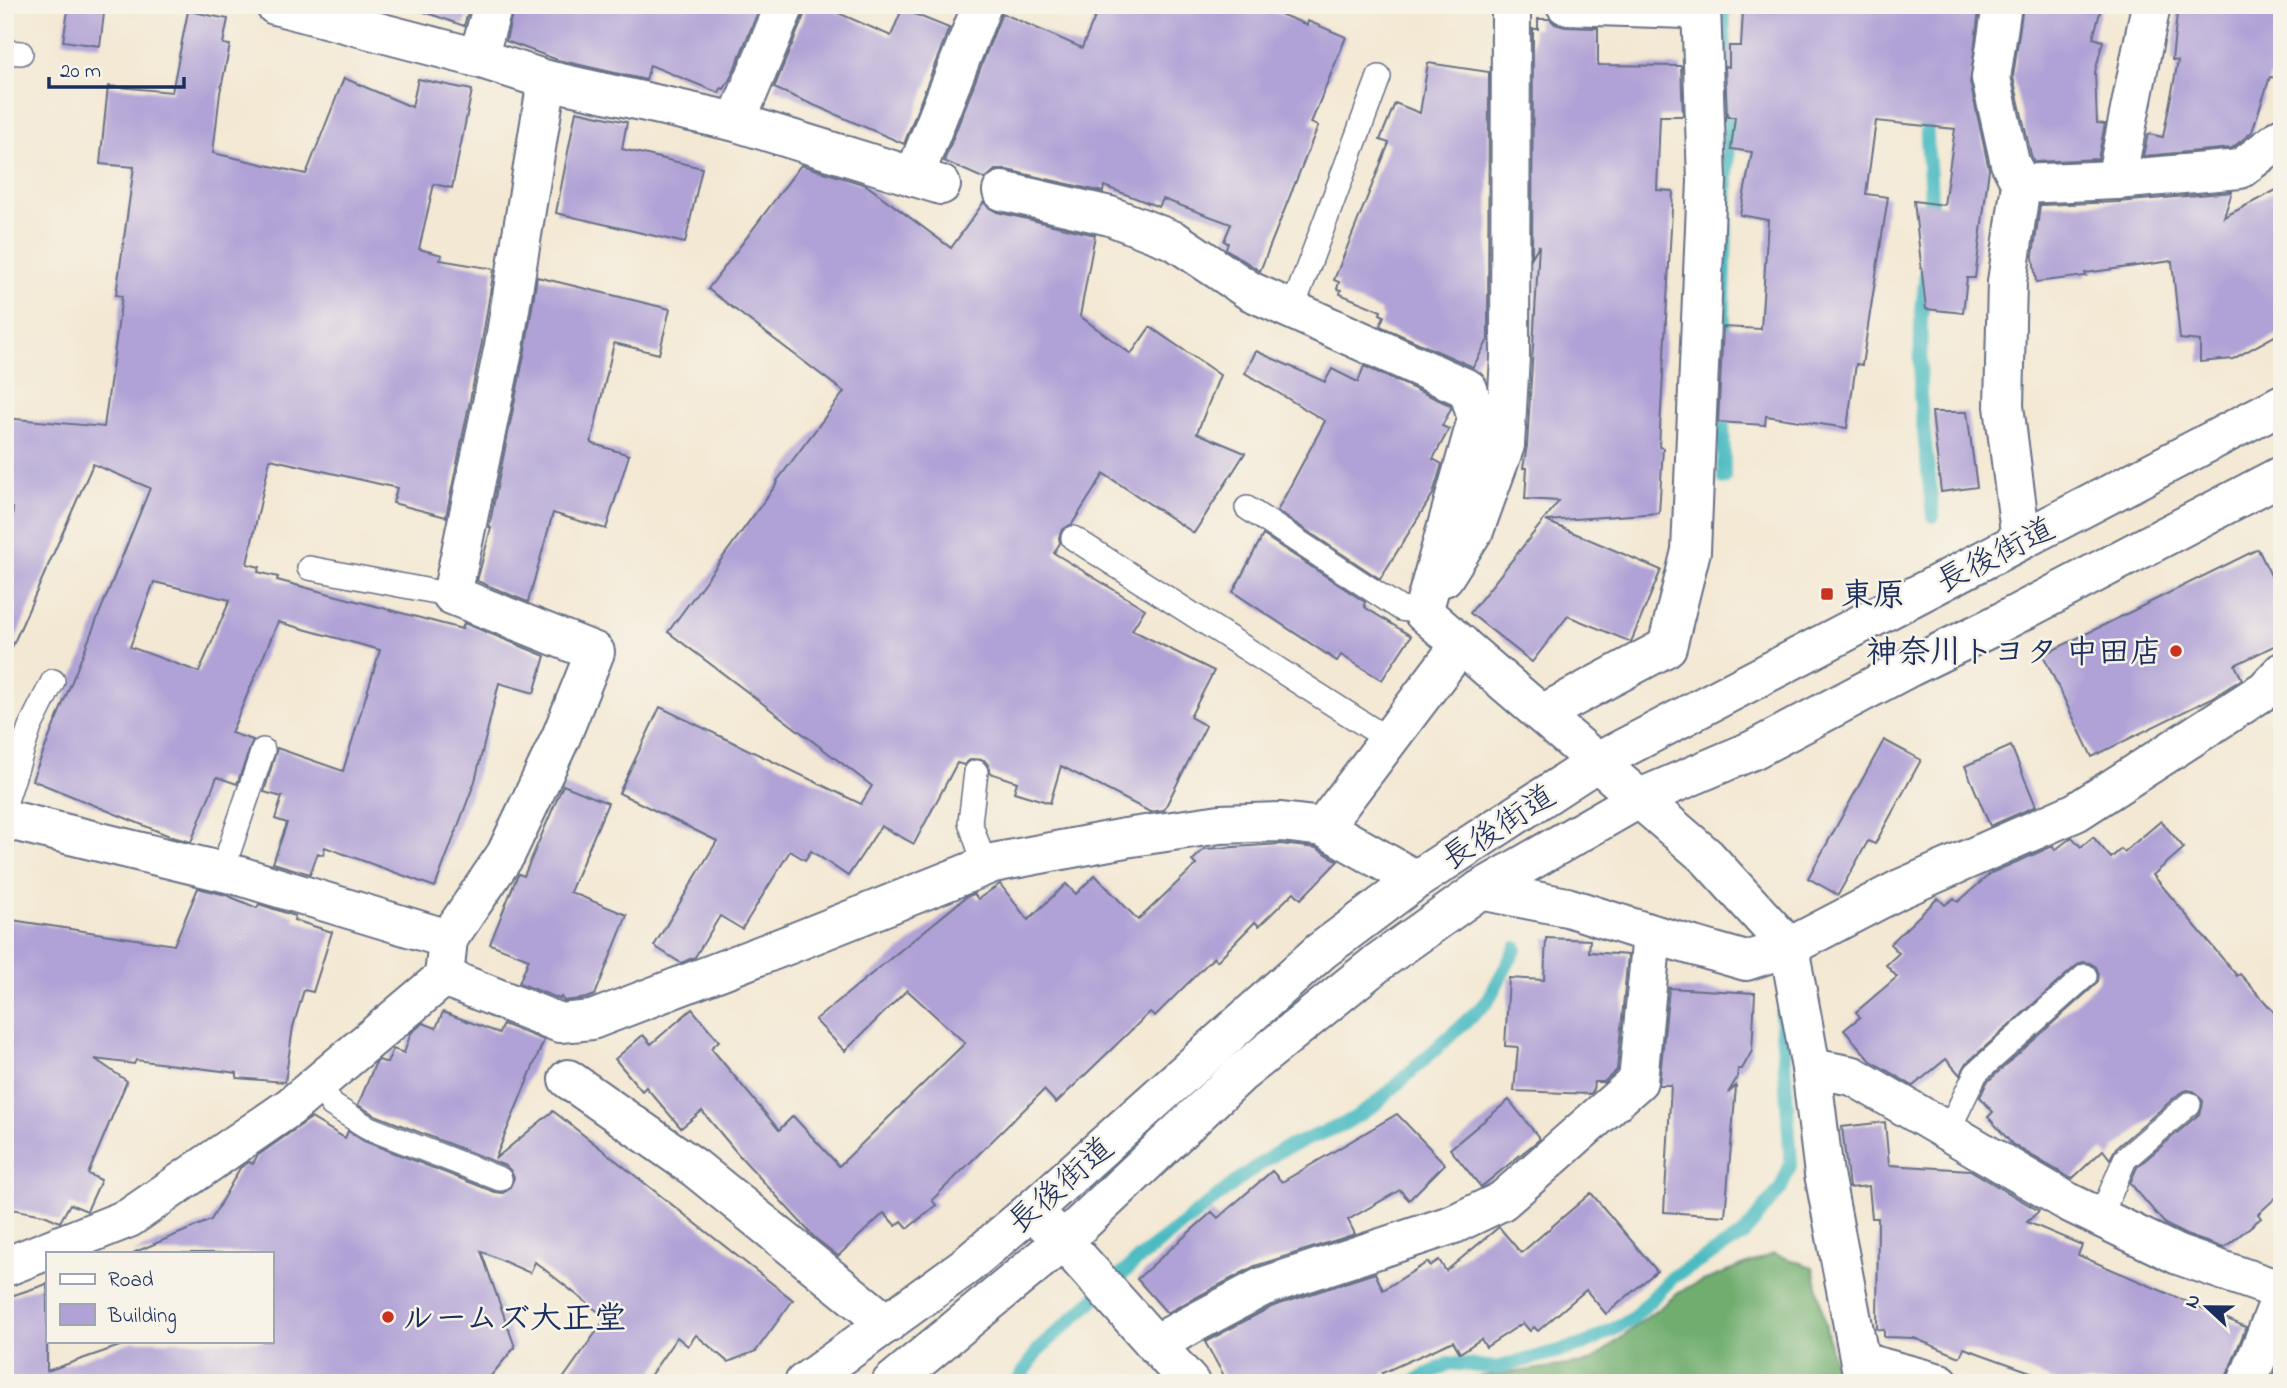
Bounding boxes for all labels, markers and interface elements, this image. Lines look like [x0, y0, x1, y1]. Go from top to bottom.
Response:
scale bar [49, 46, 184, 90]
text: 20 m [60, 57, 101, 87]
street label: 長後街道 [1929, 507, 2064, 607]
place label: 東原 [1841, 574, 1905, 621]
marker: 東原 [1819, 586, 1835, 602]
place label: 神奈川トヨタ 中田店 [1866, 631, 2162, 678]
marker: 神奈川トヨタ 中田店 [2168, 643, 2184, 659]
street label: 長後街道 [1433, 774, 1566, 884]
street label: 長後街道 [999, 1127, 1126, 1246]
legend [46, 1252, 273, 1342]
text: Road [108, 1266, 154, 1296]
north arrow [2172, 1272, 2242, 1342]
text: N [2179, 1290, 2209, 1313]
place label: ルームズ大正堂 [402, 1297, 626, 1344]
text: Building [107, 1302, 177, 1334]
marker: ルームズ大正堂 [380, 1309, 396, 1325]

